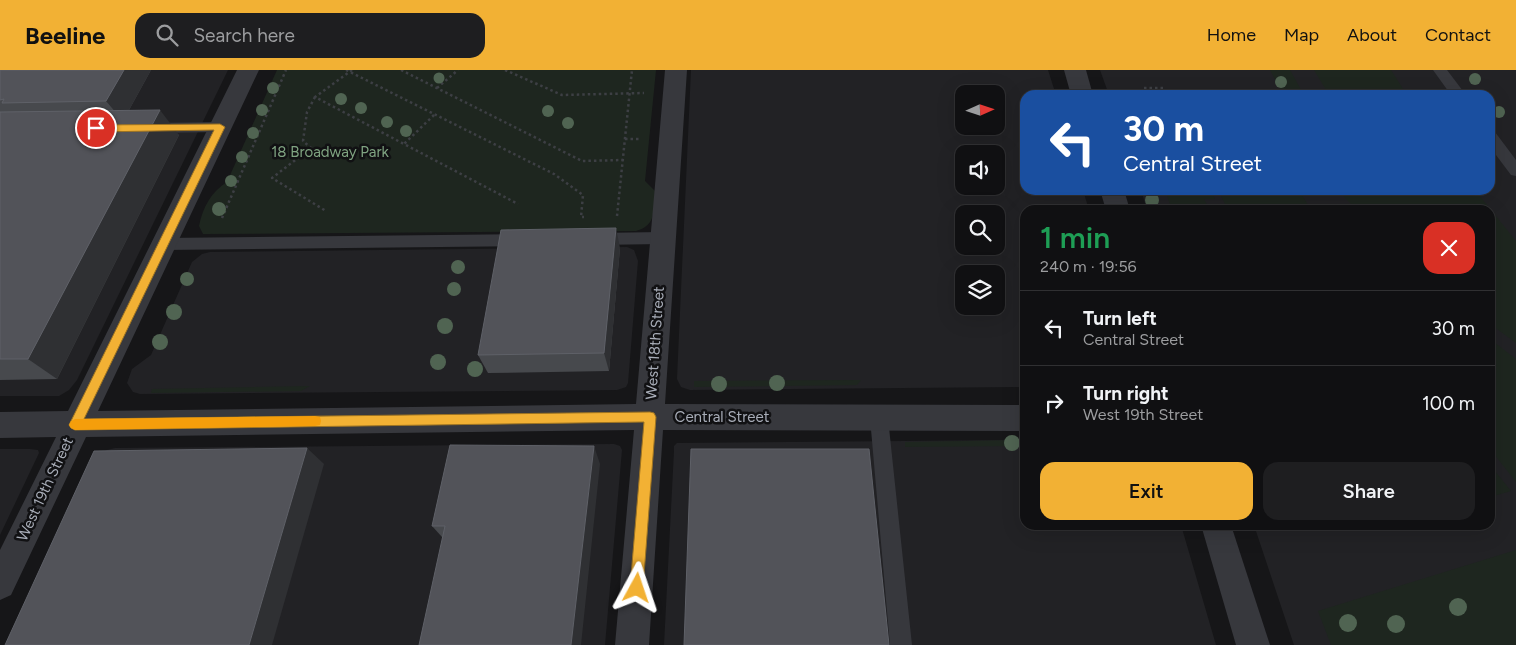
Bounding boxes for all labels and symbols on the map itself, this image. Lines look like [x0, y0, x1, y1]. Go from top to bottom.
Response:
north arrow [955, 85, 1005, 135]
pin [75, 107, 117, 149]
park label: 18 Broadway Park [271, 143, 390, 161]
street label: West 18th Street [642, 285, 668, 400]
street label: Central Street [675, 408, 770, 426]
street label: West 19th Street [13, 434, 77, 544]
position arrow [610, 561, 662, 613]

